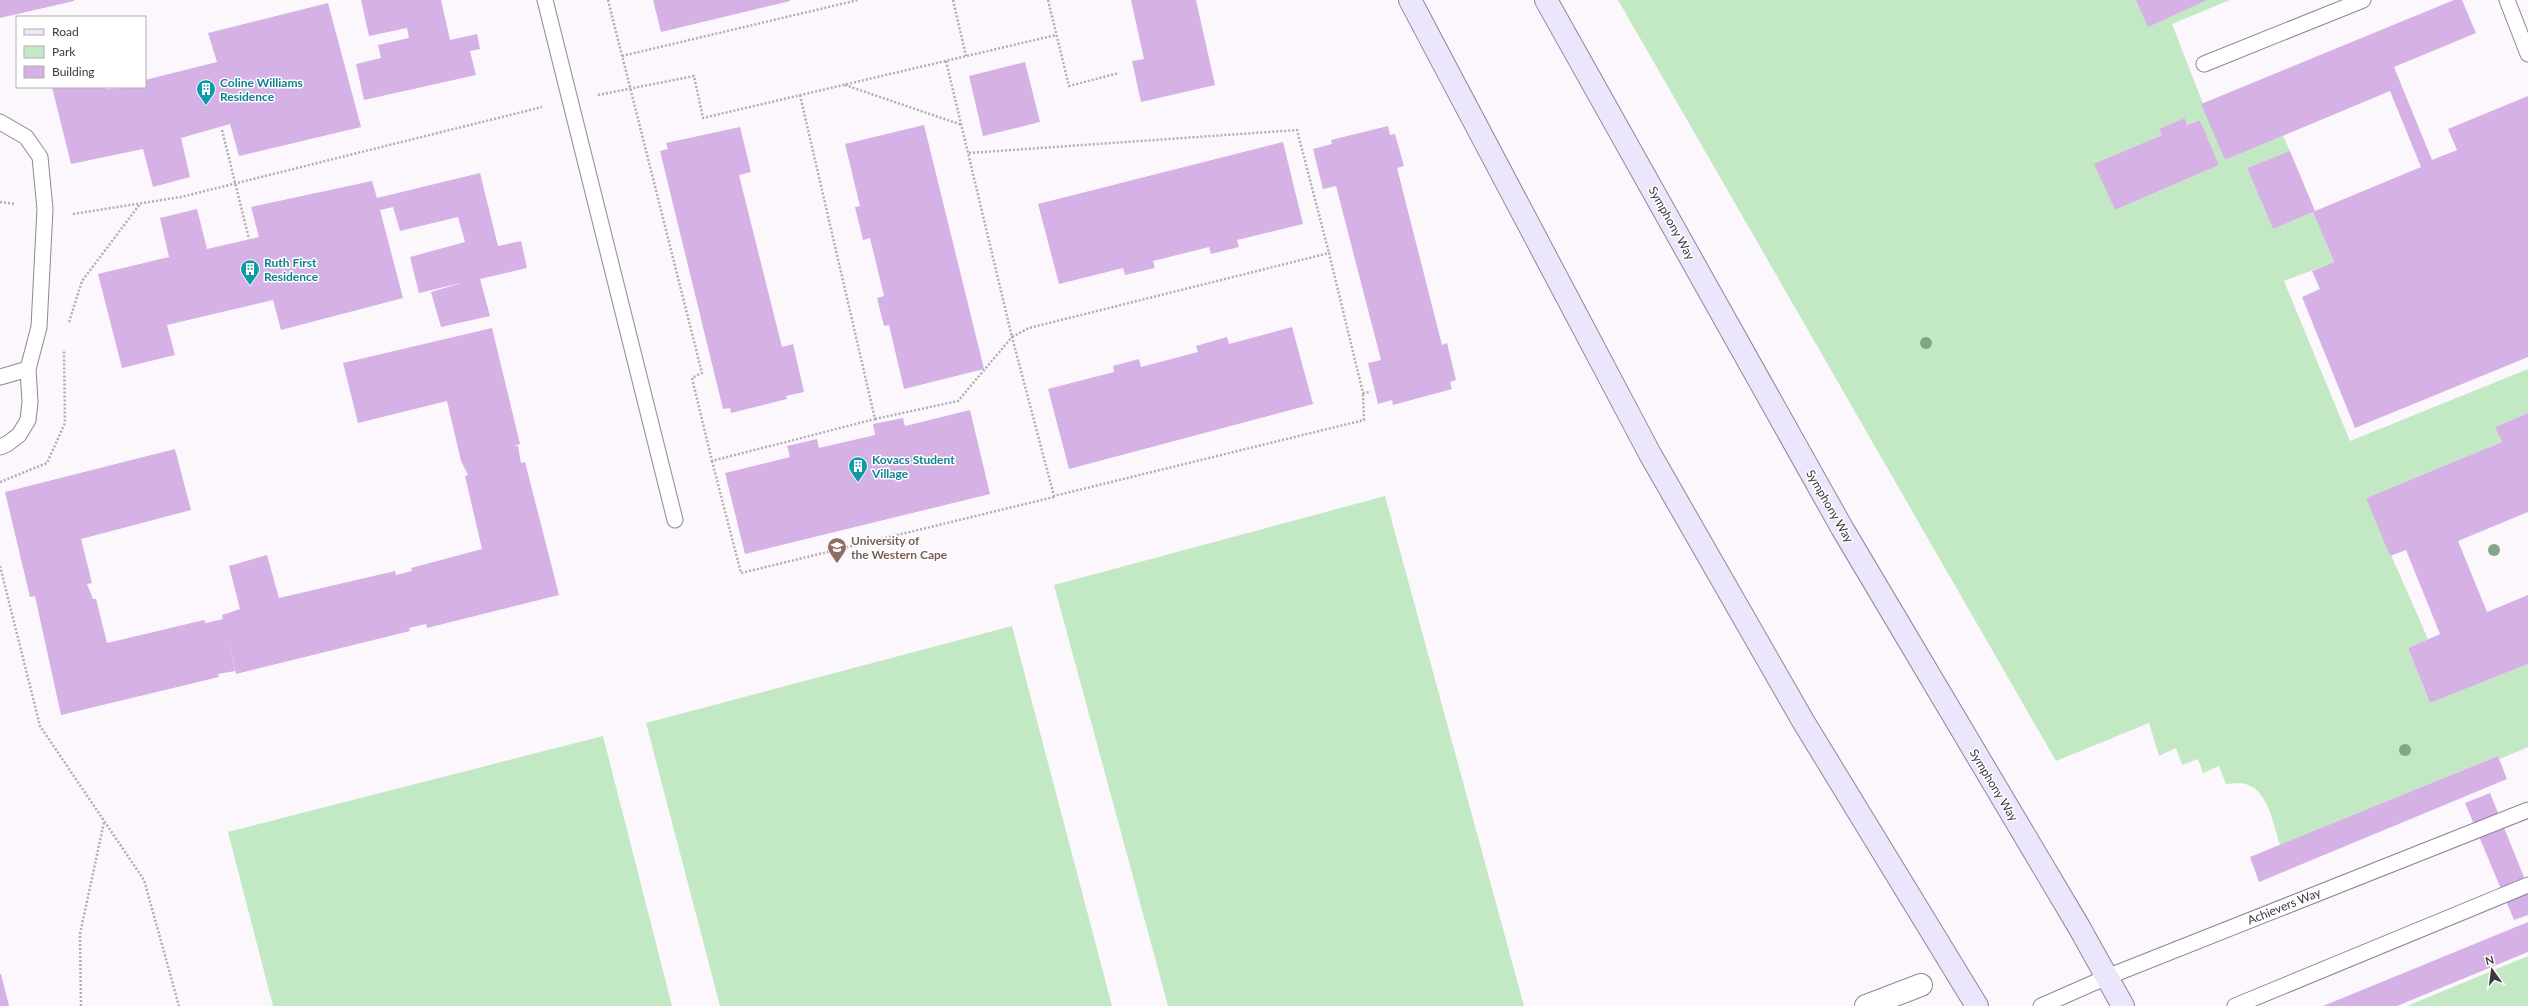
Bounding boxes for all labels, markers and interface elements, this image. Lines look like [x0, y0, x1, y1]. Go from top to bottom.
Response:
legend [16, 16, 146, 88]
text: Road [52, 24, 79, 39]
text: Park [52, 44, 76, 59]
text: Building [52, 64, 95, 79]
place label: Coline Williams Residence [220, 75, 303, 104]
building icon: Coline Williams Residence [195, 78, 217, 106]
street label: Symphony Way [1646, 184, 1699, 263]
place label: Ruth First Residence [264, 255, 319, 284]
building icon: Ruth First Residence [239, 258, 261, 286]
place label: Kovacs Student Village [871, 452, 955, 481]
building icon: Kovacs Student Village [847, 455, 869, 483]
street label: Symphony Way [1803, 467, 1857, 546]
place label: University of the Western Cape [851, 533, 948, 562]
school or university icon: University of the Western Cape [826, 536, 848, 564]
street label: Symphony Way [1967, 746, 2022, 825]
street label: Achievers Way [2245, 884, 2324, 928]
north arrow [2472, 950, 2512, 990]
text: N [2484, 952, 2495, 967]

